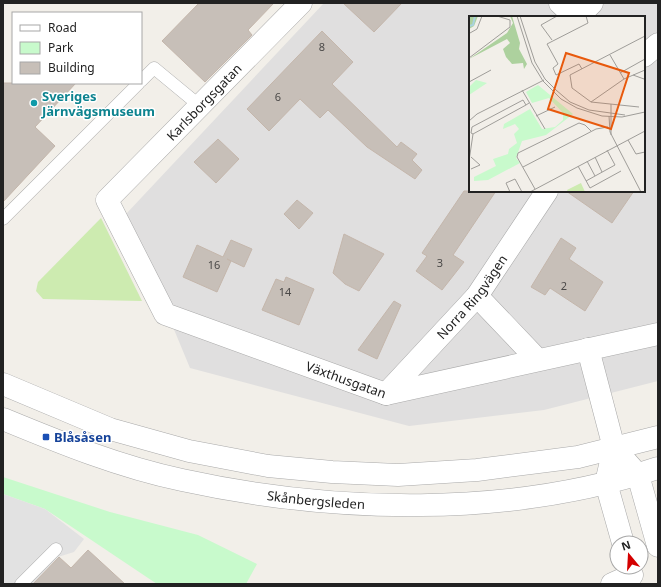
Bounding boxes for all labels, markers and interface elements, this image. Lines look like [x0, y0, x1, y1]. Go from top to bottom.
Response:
legend [12, 12, 142, 84]
inset map [469, 16, 645, 192]
text: Road [48, 19, 77, 36]
text: Park [48, 39, 74, 56]
house number: 8 [319, 39, 325, 54]
text: Building [48, 59, 95, 76]
street label: Karlsborgsgatan [162, 59, 246, 145]
place label: Sveriges Järnvägsmuseum [41, 87, 155, 120]
house number: 6 [275, 89, 281, 104]
marker: Sveriges Järnvägsmuseum [29, 98, 39, 108]
street label: Norra Ringvägen [433, 251, 511, 343]
house number: 3 [437, 255, 443, 270]
house number: 16 [208, 257, 220, 272]
house number: 2 [561, 278, 567, 293]
house number: 14 [279, 284, 292, 299]
street label: Växthusgatan [303, 357, 389, 402]
place label: Blåsåsen [54, 428, 111, 446]
marker: Blåsåsen [41, 432, 51, 442]
street label: Skånbergsleden [266, 486, 365, 513]
north arrow [609, 535, 649, 575]
text: N [619, 536, 632, 554]

